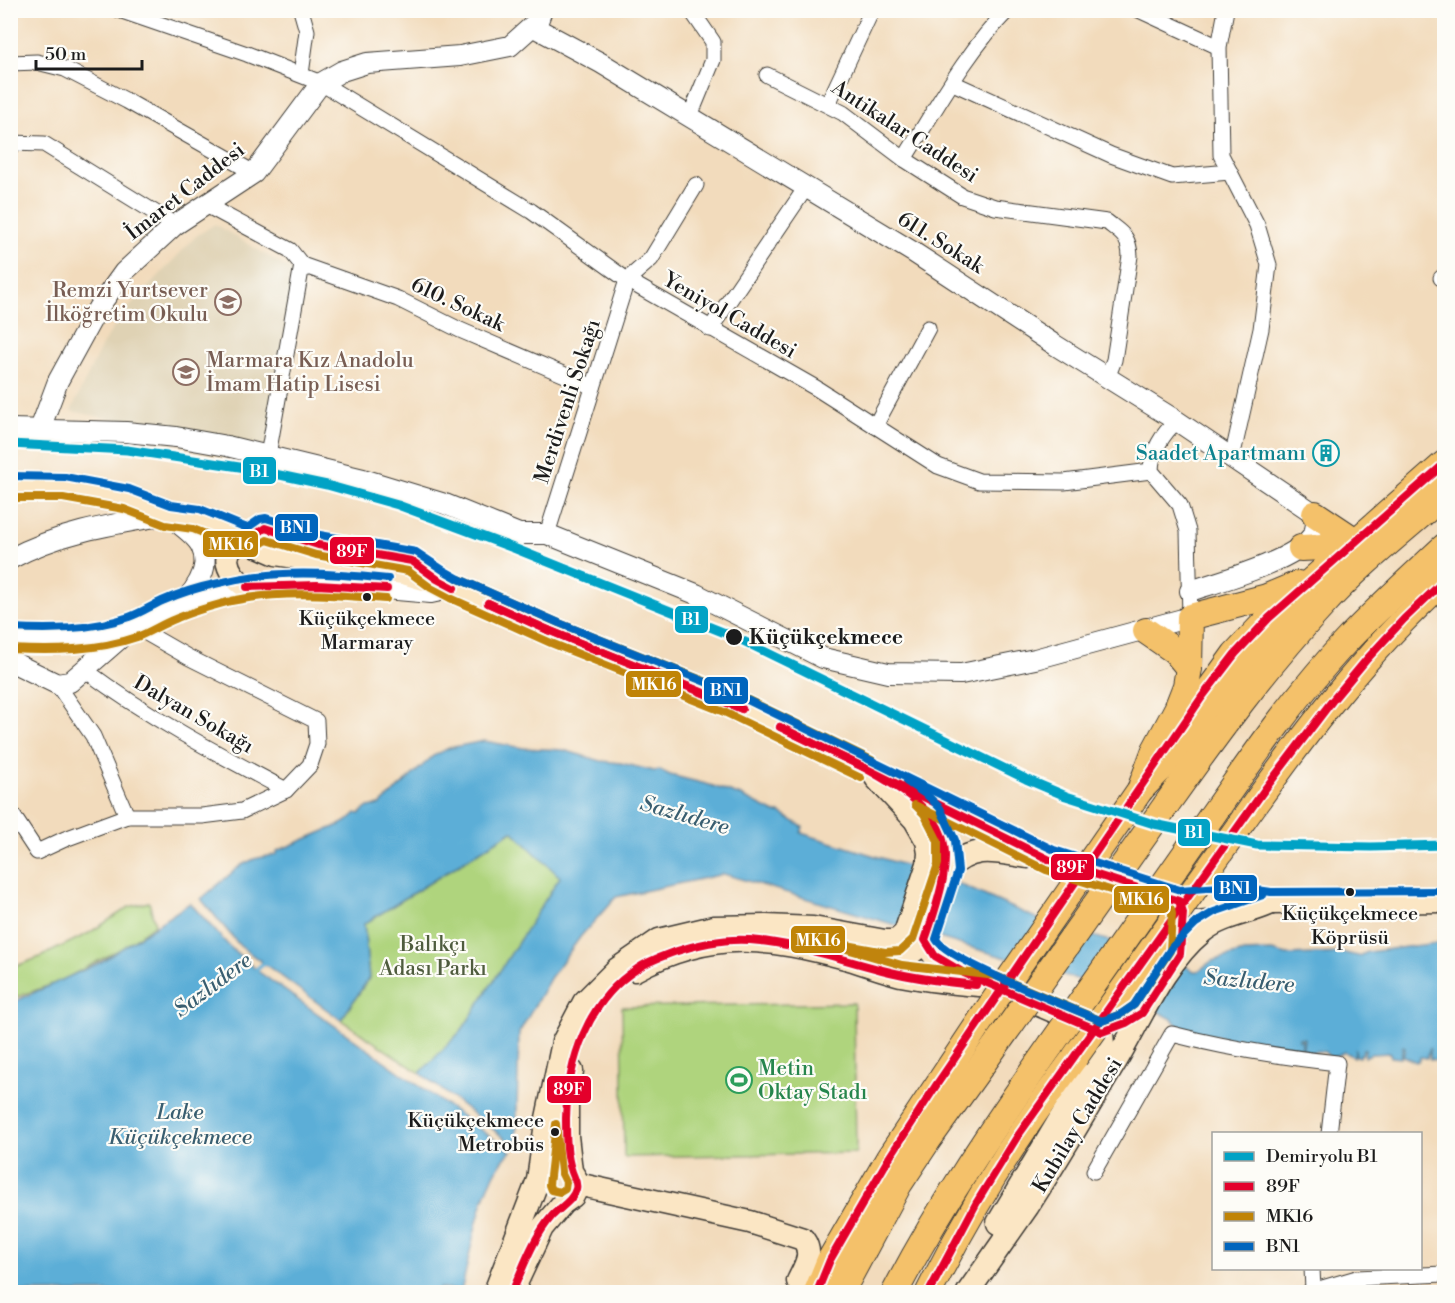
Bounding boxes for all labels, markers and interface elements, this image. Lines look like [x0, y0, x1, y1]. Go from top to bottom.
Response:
scale bar [36, 33, 142, 71]
text: 50 m [45, 43, 87, 66]
street label: Antikalar Caddesi [825, 74, 983, 189]
street label: İmaret Caddesi [120, 136, 250, 246]
street label: 611. Sokak [892, 206, 990, 280]
street label: Yeniyol Caddesi [657, 267, 801, 365]
street label: 610. Sokak [406, 272, 510, 338]
place label: Remzi Yurtsever İlköğretim Okulu [45, 278, 208, 328]
school or university icon: Remzi Yurtsever İlköğretim Okulu [213, 287, 243, 317]
street label: Merdivenli Sokağı [529, 316, 607, 487]
place label: Marmara Kız Anadolu İmam Hatip Lisesi [206, 348, 414, 398]
school or university icon: Marmara Kız Anadolu İmam Hatip Lisesi [171, 357, 201, 387]
building icon: Saadet Apartmanı [1311, 438, 1341, 468]
place label: Saadet Apartmanı [1136, 441, 1306, 467]
line badge: B1 [242, 456, 277, 485]
text: B1 [249, 462, 269, 482]
line badge: BN1 [274, 513, 319, 542]
text: BN1 [280, 518, 312, 538]
line badge: MK16 [202, 530, 259, 558]
text: MK16 [209, 535, 254, 555]
line badge: 89F [329, 536, 375, 565]
text: 89F [336, 542, 368, 562]
marker: Küçükçekmece Marmaray [361, 591, 373, 603]
line badge: B1 [674, 605, 709, 634]
place label: Küçükçekmece Marmaray [299, 607, 435, 656]
text: B1 [681, 610, 701, 630]
place label: Küçükçekmece [749, 625, 903, 651]
marker: Küçükçekmece [724, 627, 744, 647]
street label: Dalyan Sokağı [129, 670, 258, 760]
line badge: MK16 [625, 670, 682, 698]
text: MK16 [632, 675, 677, 695]
line badge: BN1 [703, 676, 749, 705]
text: BN1 [710, 681, 742, 701]
water label: Sazlıdere [637, 790, 732, 841]
line badge: B1 [1177, 818, 1211, 847]
text: B1 [1184, 823, 1204, 843]
line badge: 89F [1050, 853, 1095, 881]
text: 89F [1056, 858, 1088, 878]
line badge: BN1 [1213, 874, 1258, 902]
text: BN1 [1219, 879, 1251, 899]
line badge: MK16 [1113, 885, 1170, 914]
marker: Küçükçekmece Köprüsü [1344, 886, 1356, 898]
text: MK16 [1119, 890, 1164, 910]
place label: Küçükçekmece Köprüsü [1282, 902, 1418, 951]
line badge: MK16 [790, 925, 846, 954]
text: MK16 [796, 931, 841, 951]
park label: Balıkçı Adası Parkı [378, 932, 487, 982]
water label: Sazlıdere [168, 947, 257, 1023]
water label: Sazlıdere [1202, 964, 1295, 999]
street label: Kubilay Caddesi [1027, 1053, 1129, 1198]
place label: Metin Oktay Stadı [758, 1056, 868, 1106]
sports icon: Metin Oktay Stadı [724, 1065, 754, 1095]
line badge: 89F [546, 1075, 592, 1104]
text: 89F [553, 1080, 585, 1100]
water label: Lake Küçükçekmece [108, 1099, 252, 1151]
place label: Küçükçekmece Metrobüs [408, 1109, 544, 1158]
marker: Küçükçekmece Metrobüs [549, 1126, 561, 1138]
legend [1212, 1132, 1422, 1270]
text: Demiryolu B1 [1266, 1145, 1378, 1168]
text: 89F [1266, 1175, 1300, 1198]
text: MK16 [1266, 1205, 1313, 1228]
text: BN1 [1265, 1235, 1300, 1258]

